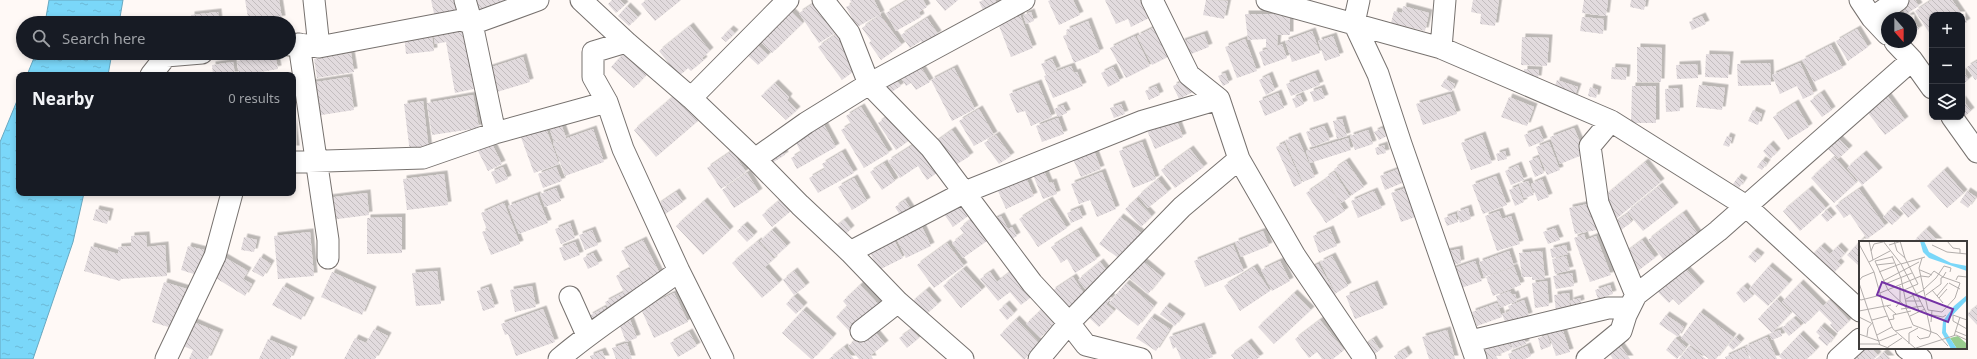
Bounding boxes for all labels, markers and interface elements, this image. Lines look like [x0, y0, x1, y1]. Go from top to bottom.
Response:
north arrow [1881, 12, 1917, 48]
map controls [1929, 12, 1965, 120]
button: + [1929, 12, 1965, 48]
search box [16, 16, 296, 60]
icon: search [30, 27, 52, 49]
text: Search here [62, 28, 145, 48]
button: − [1929, 48, 1965, 84]
button: layers [1929, 84, 1965, 120]
text: Nearby [32, 87, 94, 110]
text: 0 results [228, 89, 280, 107]
inset map [1859, 241, 1967, 349]

